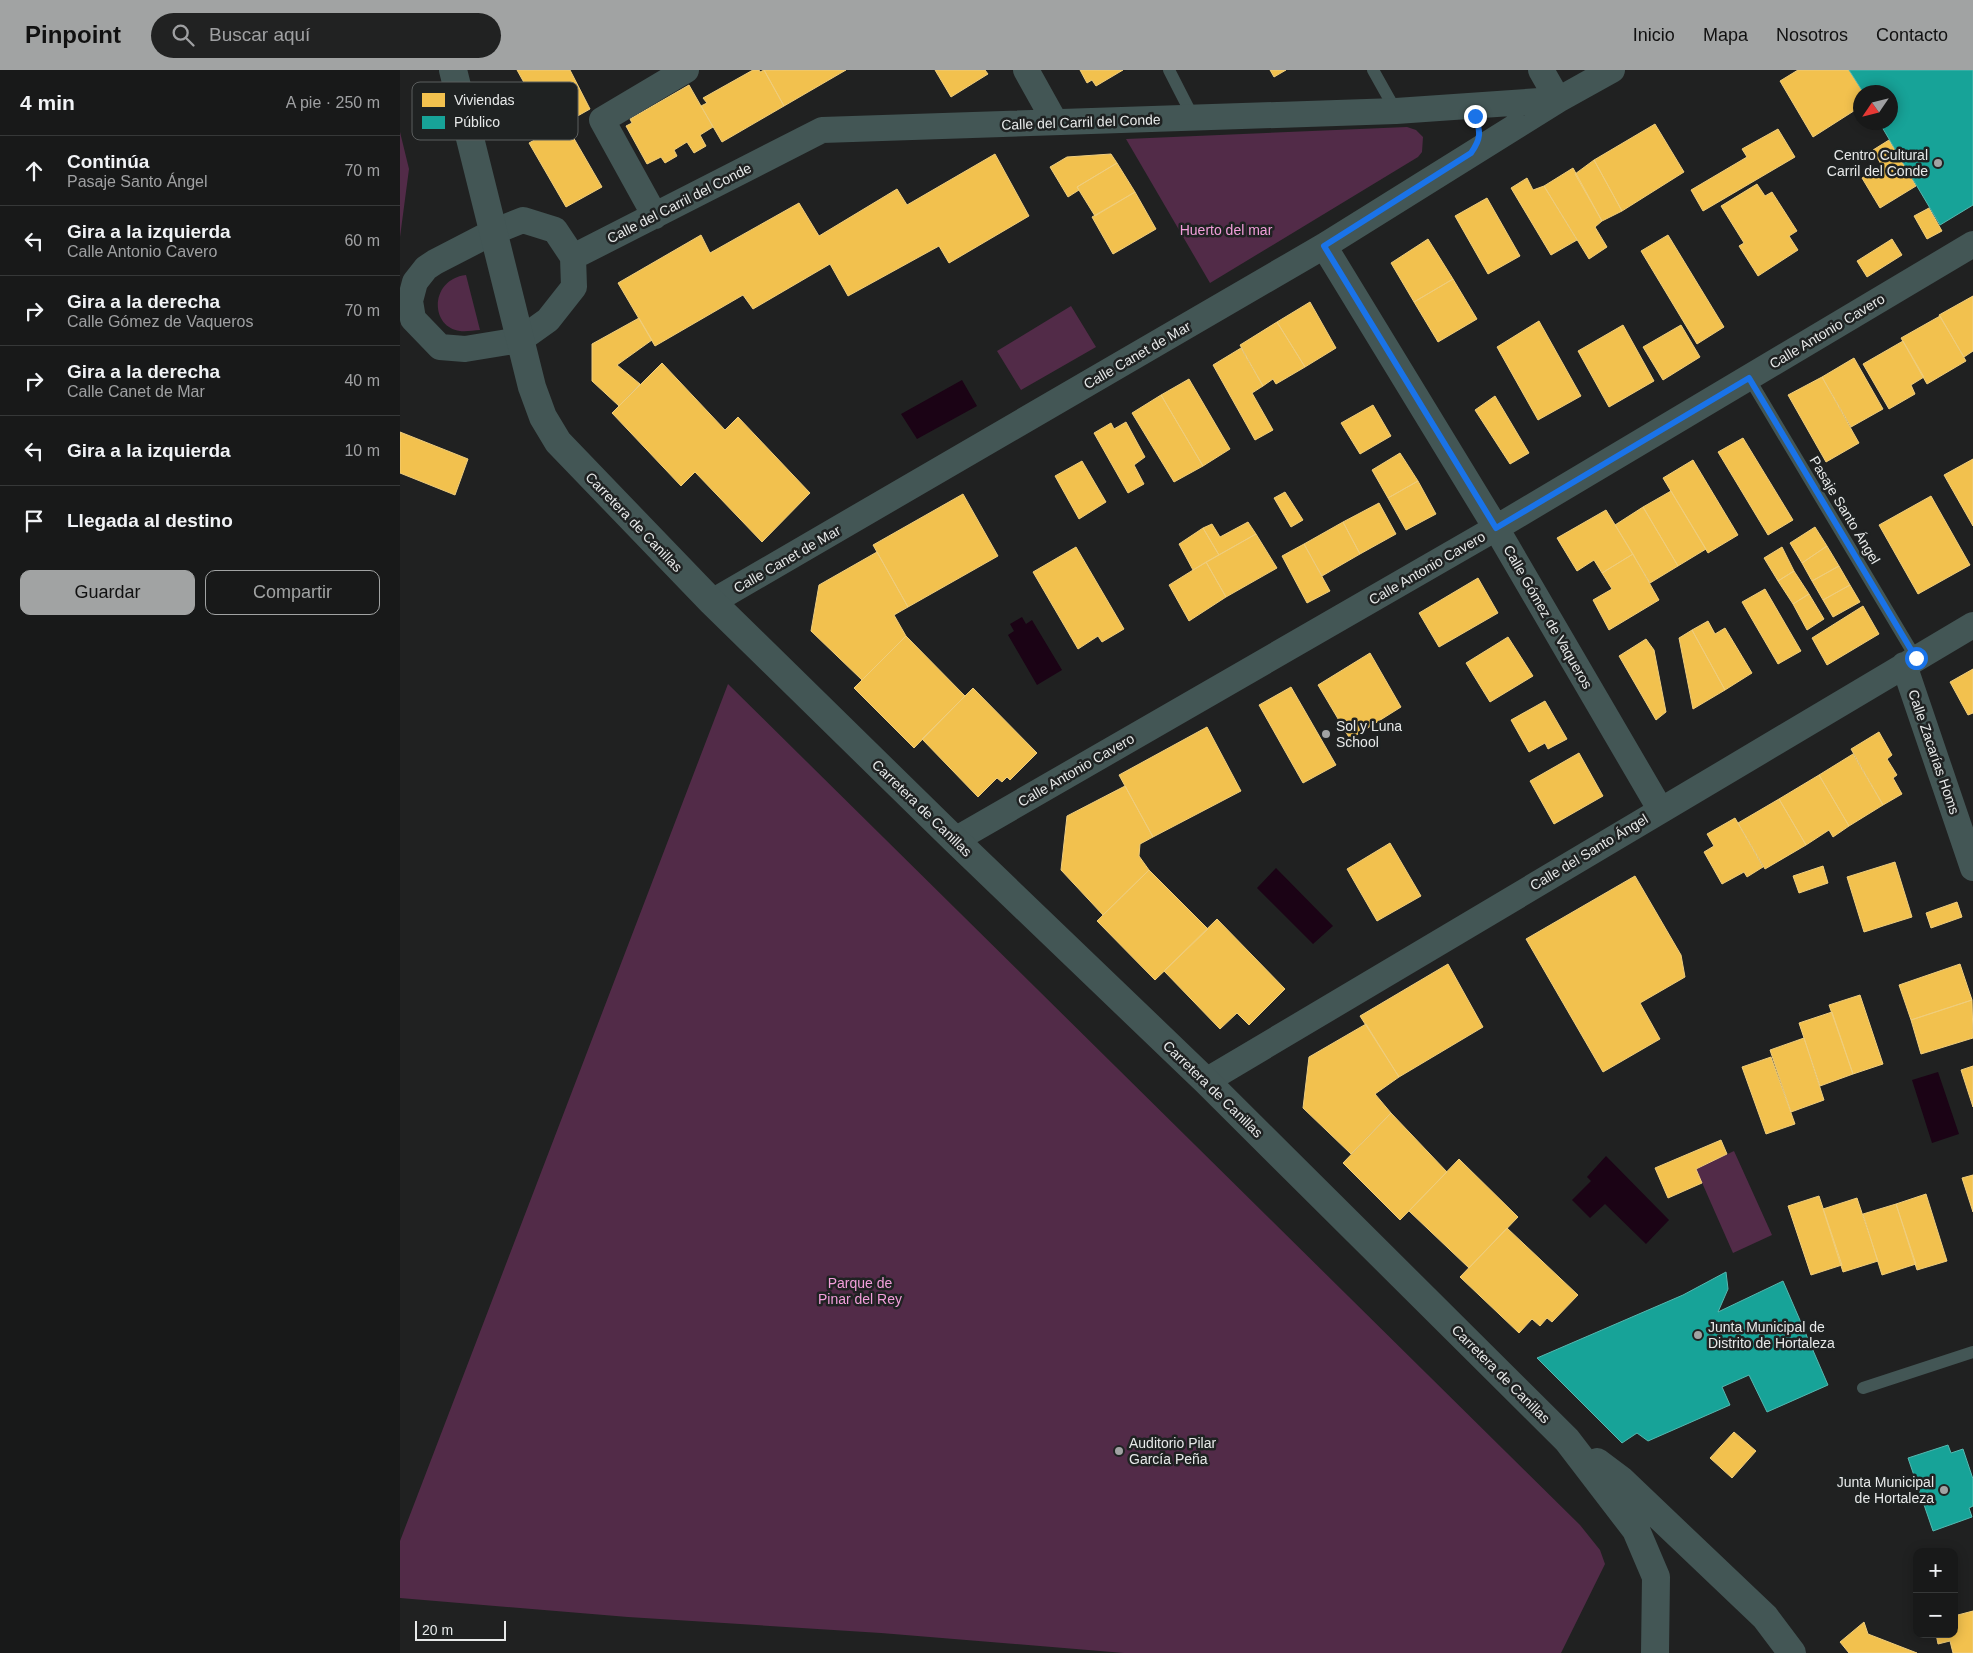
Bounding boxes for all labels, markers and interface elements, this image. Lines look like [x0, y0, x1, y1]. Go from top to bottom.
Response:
search box [151, 13, 501, 58]
text: Pinpoint [25, 21, 121, 48]
icon: search [169, 21, 197, 49]
text: Buscar aquí [209, 24, 310, 45]
text: Inicio [1633, 25, 1675, 45]
text: Mapa [1703, 25, 1748, 45]
text: Nosotros [1776, 25, 1848, 45]
text: Contacto [1876, 25, 1948, 45]
legend [412, 82, 578, 140]
north arrow [1853, 85, 1898, 130]
text: 4 min [20, 91, 75, 114]
text: Viviendas [454, 92, 514, 108]
text: A pie · 250 m [286, 94, 380, 111]
route end [1464, 105, 1487, 128]
street label: Calle del Carril del Conde [1001, 111, 1161, 133]
text: Público [454, 114, 500, 130]
place label: Centro Cultural Carril del Conde [1827, 147, 1928, 179]
text: Continúa [67, 151, 149, 172]
icon: ahead [20, 157, 48, 185]
marker: Centro Cultural Carril del Conde [1932, 157, 1944, 169]
street label: Calle del Carril del Conde [604, 160, 754, 246]
text: 70 m [344, 162, 380, 179]
text: Pasaje Santo Ángel [67, 173, 208, 190]
text: Gira a la izquierda [67, 221, 231, 242]
park label: Huerto del mar [1180, 222, 1273, 238]
icon: left [20, 227, 48, 255]
text: 60 m [344, 232, 380, 249]
text: Calle Antonio Cavero [67, 243, 217, 260]
street label: Calle Antonio Cavero [1767, 290, 1888, 372]
text: Gira a la derecha [67, 291, 220, 312]
icon: right [20, 297, 48, 325]
text: 70 m [344, 302, 380, 319]
text: Calle Gómez de Vaqueros [67, 313, 253, 330]
street label: Calle Canet de Mar [1081, 318, 1194, 392]
text: Gira a la derecha [67, 361, 220, 382]
icon: right [20, 367, 48, 395]
text: 40 m [344, 372, 380, 389]
text: Calle Canet de Mar [67, 383, 205, 400]
icon: left [20, 437, 48, 465]
text: Gira a la izquierda [67, 440, 231, 461]
text: 10 m [344, 442, 380, 459]
street label: Pasaje Santo Ángel [1806, 453, 1884, 567]
street label: Carretera de Canillas [582, 469, 686, 575]
icon: arrive [20, 507, 48, 535]
text: Llegada al destino [67, 510, 233, 531]
street label: Calle Canet de Mar [731, 522, 844, 596]
street label: Calle Antonio Cavero [1366, 528, 1488, 608]
street label: Calle Gómez de Vaqueros [1500, 542, 1596, 692]
button: Guardar [20, 570, 195, 615]
button: Compartir [205, 570, 380, 615]
route start [1905, 647, 1928, 670]
street label: Calle Zacarías Homs [1905, 688, 1963, 816]
place label: Sol y Luna School [1336, 718, 1402, 750]
marker: Sol y Luna School [1320, 728, 1332, 740]
street label: Calle Antonio Cavero [1015, 730, 1137, 810]
street label: Carretera de Canillas [869, 756, 975, 860]
street label: Calle del Santo Ángel [1527, 810, 1651, 894]
street label: Carretera de Canillas [1160, 1037, 1266, 1141]
park label: Parque de Pinar del Rey [818, 1275, 902, 1307]
place label: Junta Municipal de Distrito de Hortaleza [1708, 1319, 1835, 1351]
street label: Carretera de Canillas [1449, 1322, 1553, 1426]
marker: Junta Municipal de Distrito de Hortaleza [1692, 1329, 1704, 1341]
place label: Auditorio Pilar García Peña [1129, 1435, 1216, 1467]
marker: Auditorio Pilar García Peña [1113, 1445, 1125, 1457]
place label: Junta Municipal de Hortaleza [1837, 1474, 1934, 1506]
marker: Junta Municipal de Hortaleza [1938, 1484, 1950, 1496]
map controls [1913, 1548, 1958, 1638]
button: + [1913, 1548, 1958, 1593]
button: − [1913, 1593, 1958, 1638]
scale bar [415, 1618, 506, 1641]
text: 20 m [422, 1622, 453, 1638]

